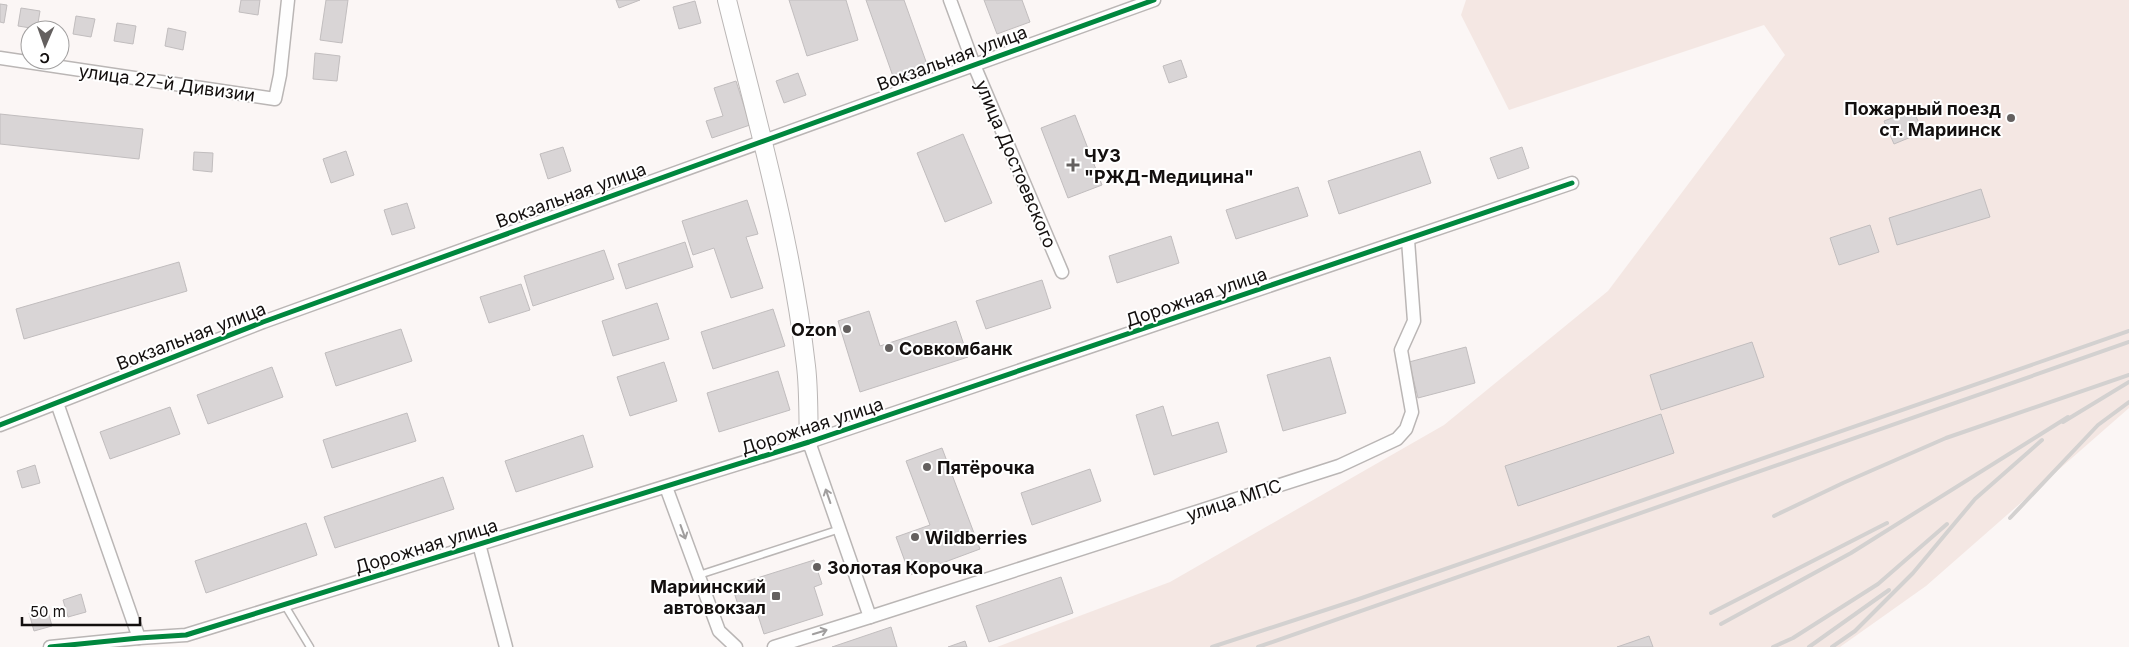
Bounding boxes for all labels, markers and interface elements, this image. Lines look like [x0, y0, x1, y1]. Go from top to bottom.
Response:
north arrow [20, 20, 70, 70]
street label: Вокзальная улица [874, 21, 1030, 95]
text: С [39, 50, 50, 67]
street label: улица 27-й Дивизии [78, 60, 256, 106]
street label: улица Достоевского [971, 77, 1061, 251]
place label: Пожарный поезд ст. Мариинск [1844, 98, 2001, 140]
marker: Пожарный поезд ст. Мариинск [2005, 112, 2017, 124]
place label: ЧУЗ "РЖД-Медицина" [1084, 145, 1254, 187]
street label: Вокзальная улица [493, 158, 649, 232]
marker: ЧУЗ "РЖД-Медицина" [1066, 158, 1080, 172]
street label: Дорожная улица [1122, 263, 1270, 331]
street label: Вокзальная улица [113, 298, 269, 374]
place label: Ozon [791, 319, 837, 340]
marker: Ozon [841, 323, 853, 335]
place label: Совкомбанк [899, 338, 1013, 359]
marker: Совкомбанк [883, 342, 895, 354]
street label: Дорожная улица [738, 393, 886, 459]
place label: Пятёрочка [937, 457, 1035, 478]
marker: Пятёрочка [921, 461, 933, 473]
street label: улица МПС [1184, 475, 1284, 525]
one-way arrow [823, 489, 832, 504]
street label: Дорожная улица [352, 514, 500, 578]
one-way arrow [679, 524, 688, 540]
place label: Wildberries [925, 527, 1027, 548]
marker: Wildberries [909, 531, 921, 543]
place label: Золотая Корочка [827, 557, 983, 578]
marker: Золотая Корочка [811, 561, 823, 573]
place label: Мариинский автовокзал [650, 576, 766, 618]
marker: Мариинский автовокзал [770, 590, 782, 602]
scale bar [22, 594, 140, 626]
text: 50 m [30, 602, 66, 621]
one-way arrow [812, 627, 828, 637]

